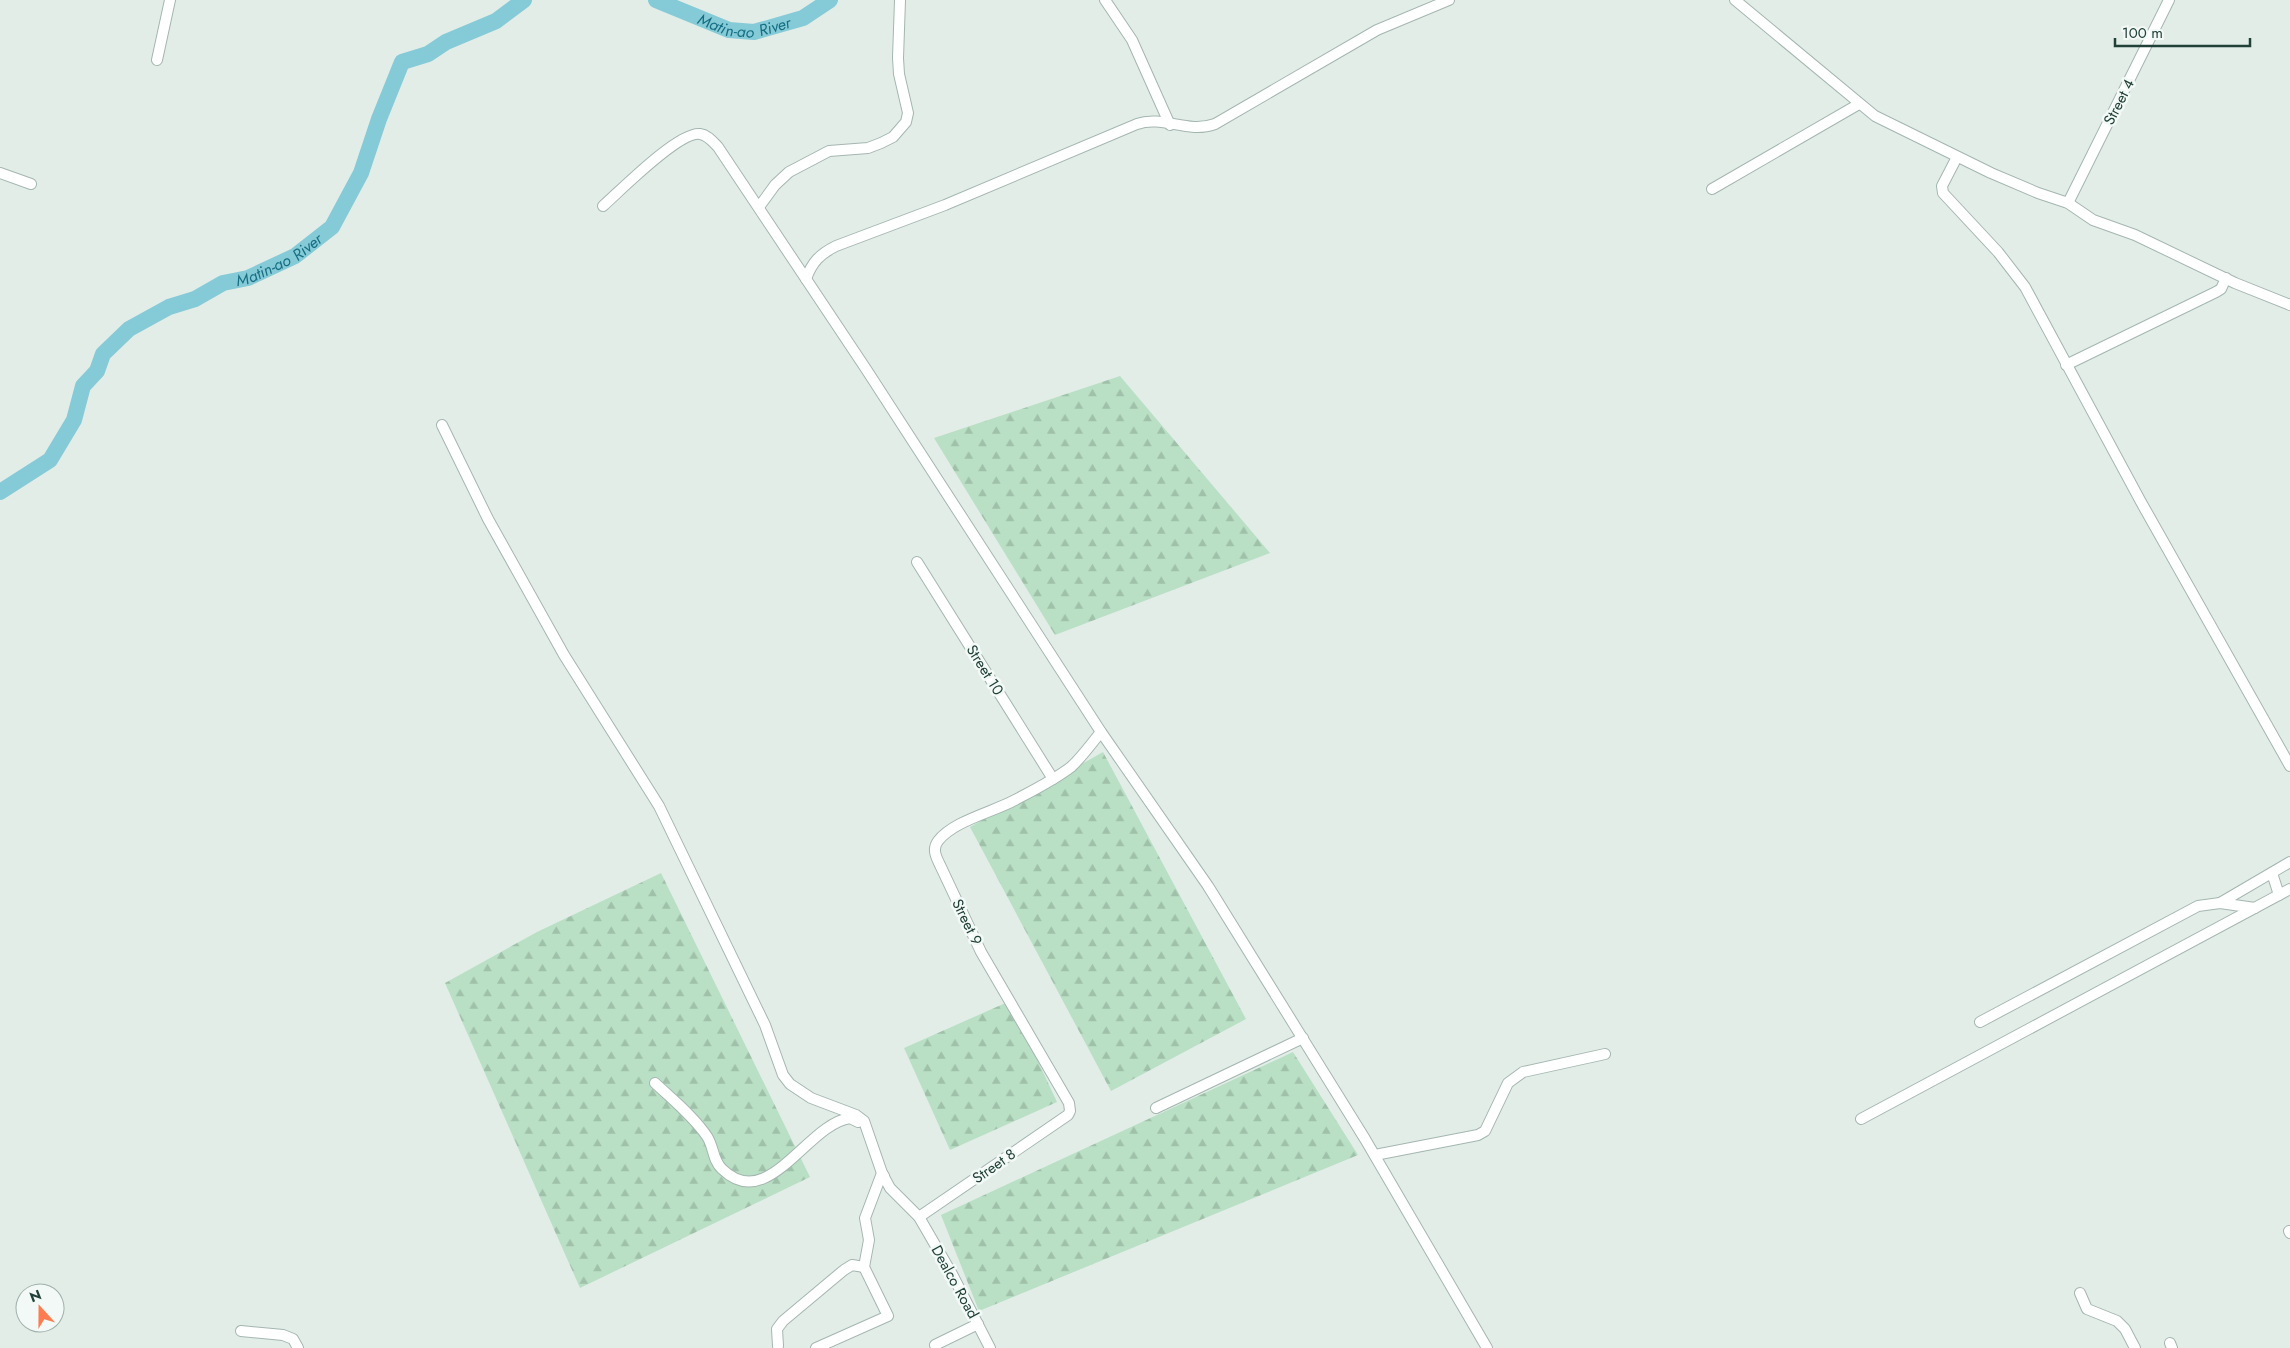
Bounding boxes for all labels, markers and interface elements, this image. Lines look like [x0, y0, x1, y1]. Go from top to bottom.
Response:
water label: Matin-ao River [694, 7, 795, 44]
scale bar [2115, 15, 2250, 47]
text: 100 m [2122, 22, 2163, 44]
street label: Street 4 [2098, 75, 2140, 129]
water label: Matin-ao River [234, 227, 328, 292]
street label: Street 10 [961, 640, 1009, 700]
street label: Street 9 [946, 895, 988, 949]
street label: Street 8 [968, 1143, 1020, 1189]
street label: Dealco Road [926, 1241, 984, 1323]
north arrow [15, 1283, 65, 1333]
text: N [27, 1285, 44, 1307]

